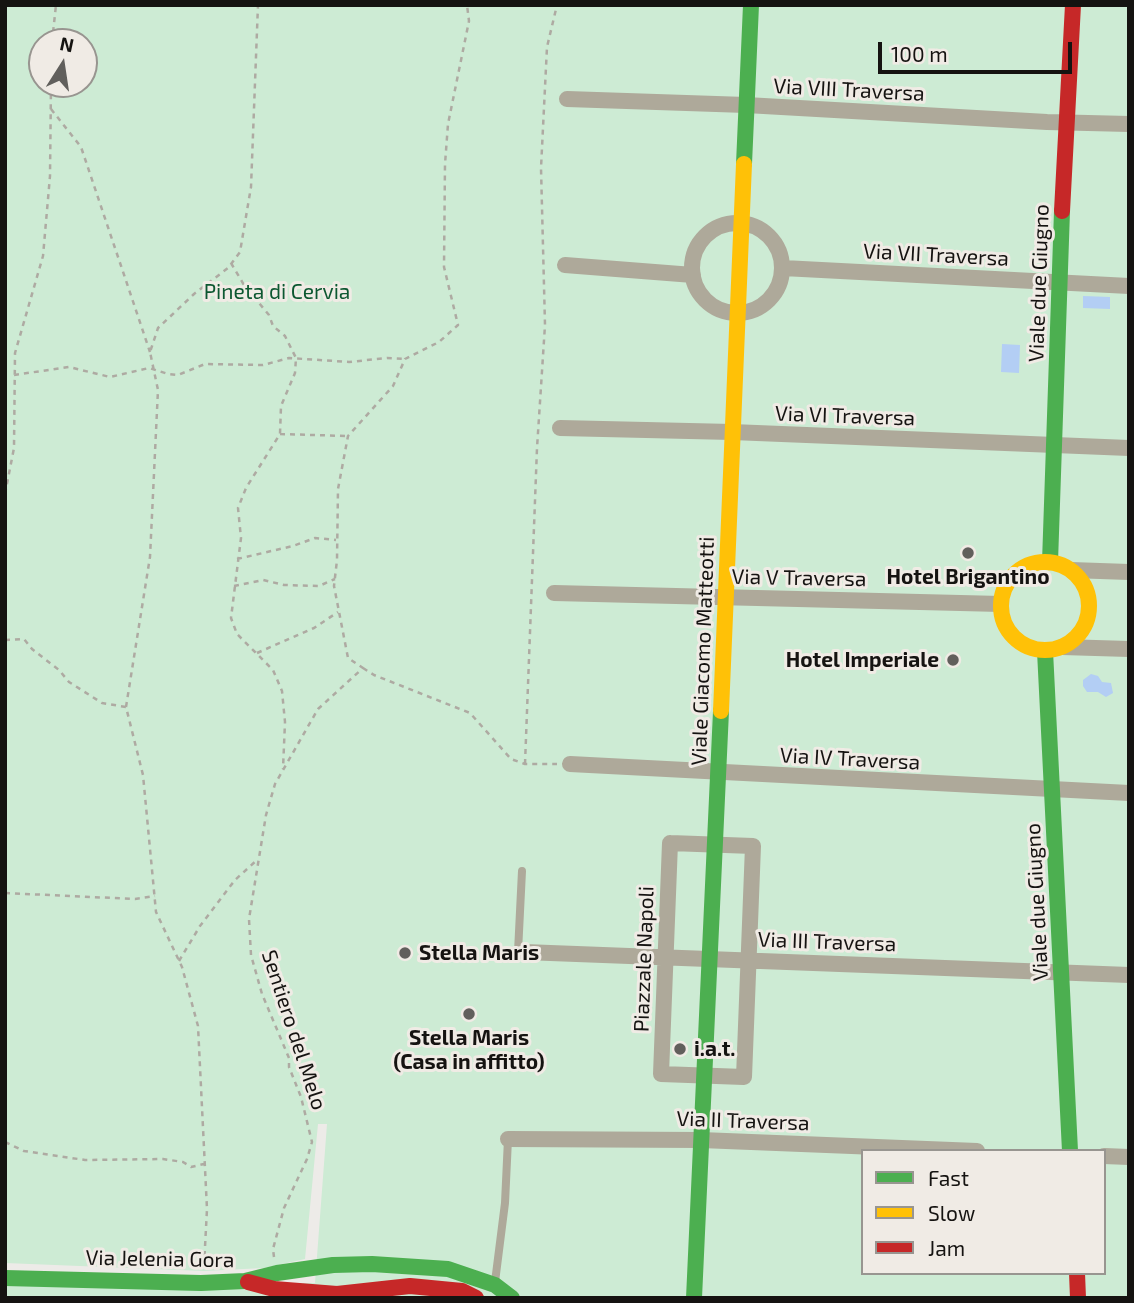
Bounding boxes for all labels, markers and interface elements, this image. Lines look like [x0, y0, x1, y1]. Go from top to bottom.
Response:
north arrow [28, 28, 98, 98]
scale bar [882, 28, 1076, 72]
text: N [58, 31, 76, 57]
text: 100 m [891, 41, 948, 66]
street label: Via VIII Traversa [773, 73, 925, 107]
street label: Viale due Giugno [1024, 204, 1054, 362]
street label: Via VII Traversa [863, 239, 1009, 271]
park label: Pineta di Cervia [204, 279, 350, 305]
street label: Via VI Traversa [774, 401, 916, 431]
street label: Viale Giacomo Matteotti [686, 536, 720, 766]
marker: Hotel Brigantino [960, 545, 976, 561]
street label: Via V Traversa [731, 564, 867, 592]
place label: Hotel Brigantino [886, 564, 1050, 590]
place label: Hotel Imperiale [786, 647, 939, 673]
marker: Hotel Imperiale [945, 652, 961, 668]
street label: Via IV Traversa [779, 743, 921, 775]
street label: Viale due Giugno [1020, 822, 1054, 982]
street label: Piazzale Napoli [629, 886, 659, 1032]
street label: Via III Traversa [757, 927, 897, 957]
place label: Stella Maris [419, 940, 539, 966]
marker: Stella Maris [397, 945, 413, 961]
street label: Sentiero del Melo [256, 947, 332, 1113]
marker: Stella Maris (Casa in affitto) [461, 1006, 477, 1022]
place label: Stella Maris (Casa in affitto) [393, 1025, 545, 1075]
place label: i.a.t. [694, 1036, 735, 1062]
marker: i.a.t. [672, 1041, 688, 1057]
street label: Via II Traversa [676, 1106, 810, 1136]
legend [861, 1149, 1106, 1275]
text: Fast [928, 1165, 969, 1190]
text: Slow [928, 1200, 975, 1225]
text: Jam [928, 1235, 965, 1260]
street label: Via Jelenia Gora [85, 1245, 235, 1273]

